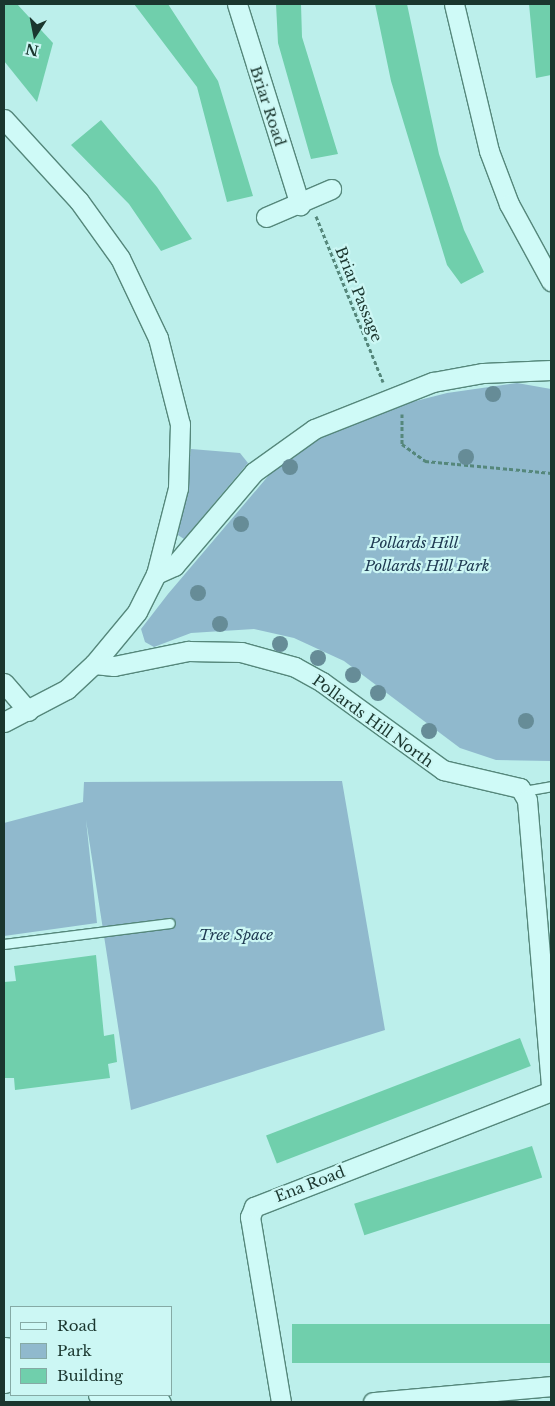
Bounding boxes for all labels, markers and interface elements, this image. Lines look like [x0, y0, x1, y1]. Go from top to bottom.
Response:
north arrow [10, 10, 60, 60]
text: N [24, 40, 40, 60]
street label: Briar Road [247, 64, 289, 148]
street label: Briar Passage [332, 244, 386, 344]
park label: Pollards Hill [370, 534, 458, 552]
park label: Pollards Hill Park [364, 557, 490, 575]
street label: Pollards Hill North [309, 671, 437, 771]
park label: Tree Space [199, 926, 273, 944]
street label: Ena Road [272, 1162, 348, 1206]
legend [10, 1306, 172, 1396]
text: Road [57, 1316, 97, 1335]
text: Park [57, 1341, 92, 1360]
text: Building [57, 1366, 123, 1385]

